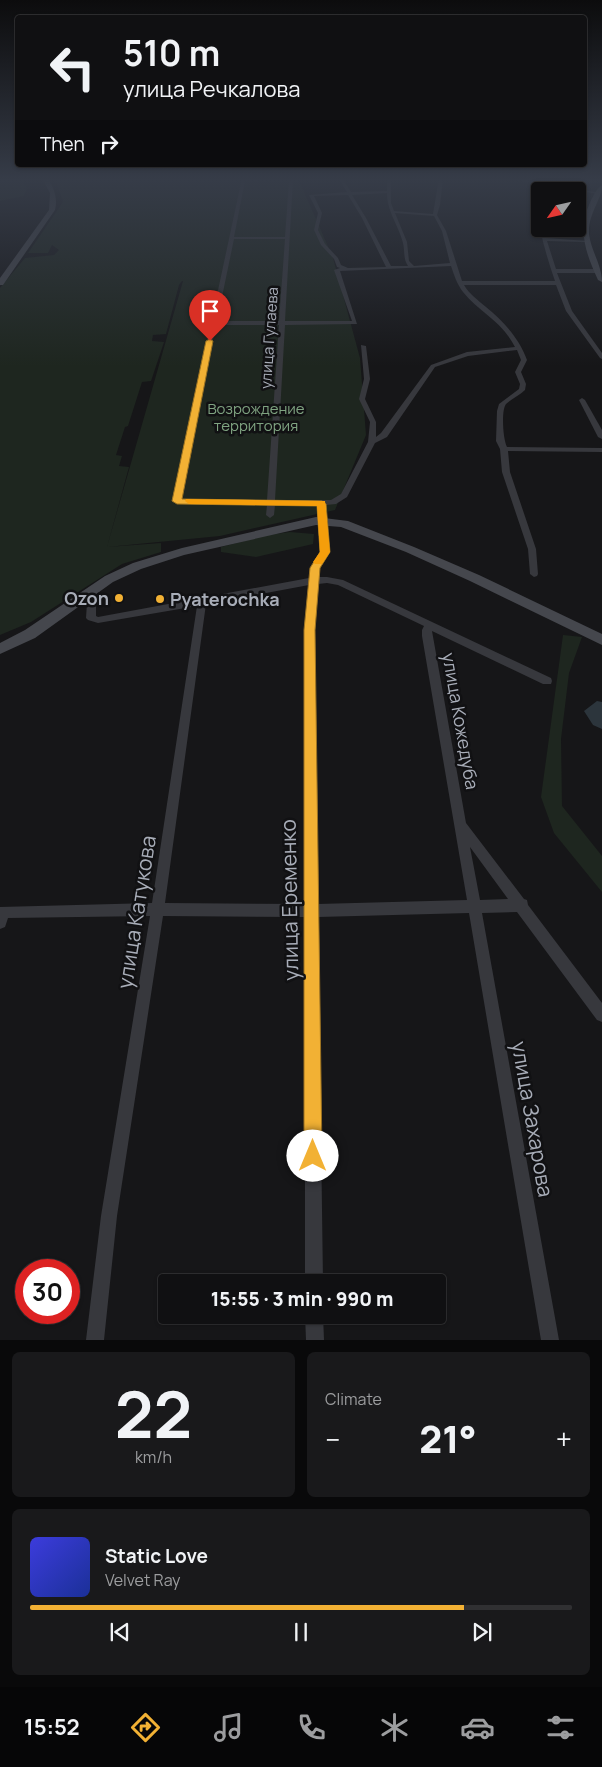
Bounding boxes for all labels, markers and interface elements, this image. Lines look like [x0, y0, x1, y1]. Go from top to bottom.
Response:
text: 510 m [123, 29, 220, 77]
icon: left [40, 35, 105, 100]
text: улица Речкалова [123, 74, 300, 104]
icon: right [95, 130, 123, 158]
text: Then [40, 131, 85, 157]
north arrow [531, 182, 586, 238]
map controls [531, 182, 586, 237]
street label: улица Гулаева [255, 286, 283, 390]
pin [189, 290, 231, 341]
icon: arrive [196, 297, 224, 325]
park label: Возрождение территория [207, 398, 305, 436]
place label: Ozon [64, 586, 109, 610]
place label: Pyaterochka [170, 587, 280, 611]
marker: Ozon [113, 592, 125, 604]
marker: Pyaterochka [154, 593, 166, 605]
street label: улица Кожедуба [437, 651, 485, 791]
street label: улица Еременко [274, 819, 304, 981]
street label: улица Катукова [110, 833, 162, 991]
street label: улица Захарова [506, 1039, 560, 1199]
position arrow [286, 1129, 338, 1181]
speed limit sign: 30 [15, 1259, 80, 1324]
text: 15:55 · 3 min · 990 m [211, 1286, 393, 1312]
text: 22 [115, 1369, 192, 1458]
text: Climate [325, 1388, 382, 1410]
text: 21° [419, 1412, 477, 1464]
text: − [325, 1420, 340, 1458]
text: + [556, 1420, 572, 1458]
text: km/h [135, 1446, 172, 1468]
text: Static Love [105, 1543, 208, 1569]
text: Velvet Ray [105, 1569, 181, 1591]
icon: previous [106, 1618, 134, 1646]
icon: pause [287, 1618, 315, 1646]
icon: next [468, 1618, 496, 1646]
icon: directions [128, 1710, 163, 1745]
icon: music [211, 1710, 246, 1745]
icon: phone [294, 1710, 329, 1745]
icon: climate [377, 1710, 412, 1745]
icon: car [460, 1710, 495, 1745]
icon: filters [543, 1710, 578, 1745]
text: 15:52 [24, 1712, 80, 1742]

